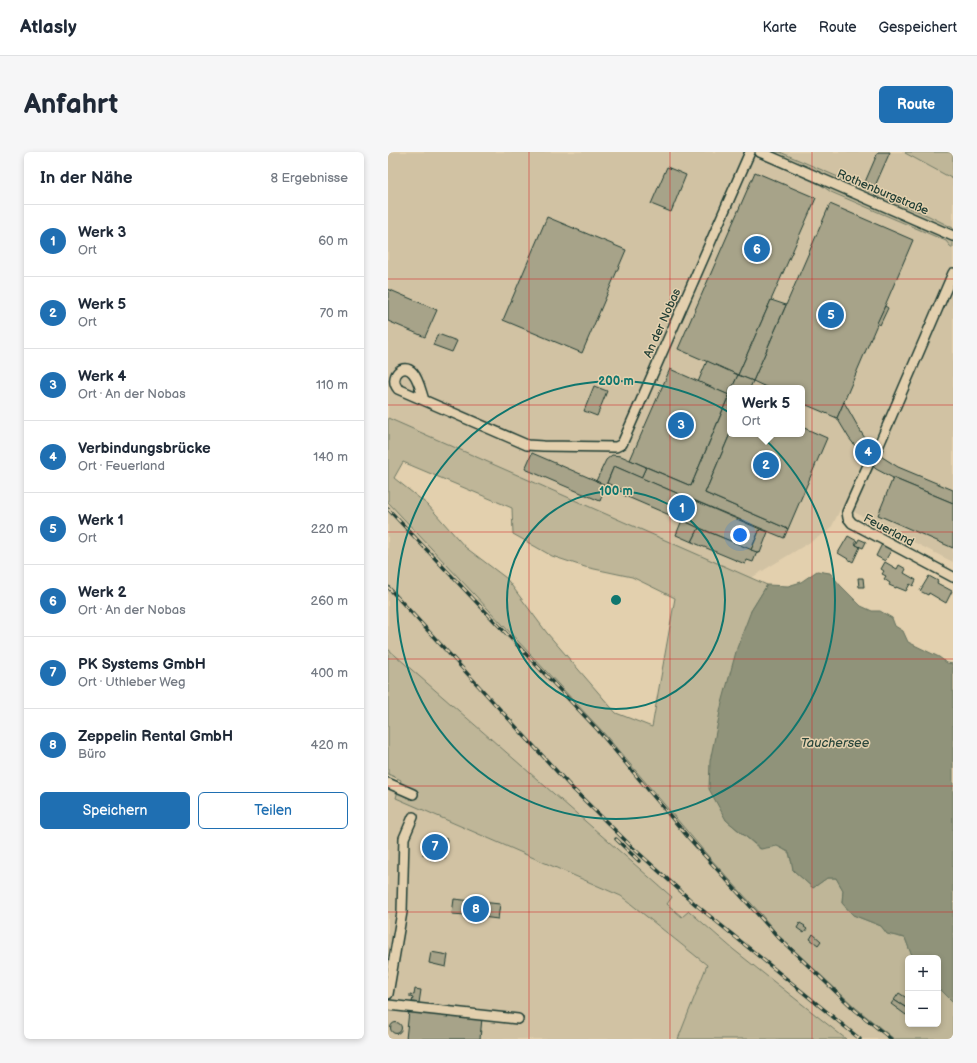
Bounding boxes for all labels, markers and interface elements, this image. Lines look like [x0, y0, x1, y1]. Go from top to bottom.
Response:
text: Atlasly [20, 16, 77, 39]
text: Karte [763, 19, 797, 36]
text: Route [819, 19, 857, 36]
text: Gespeichert [879, 19, 957, 36]
button: Route [879, 86, 953, 123]
text: Anfahrt [24, 88, 118, 121]
street label: Rothenburgstraße [835, 166, 931, 219]
text: In der Nähe [40, 168, 133, 188]
text: 8 Ergebnisse [270, 170, 348, 186]
text: Werk 3 [78, 223, 126, 242]
text: 1 [50, 233, 56, 249]
text: 60 m [318, 233, 348, 249]
pin: 6 [744, 234, 770, 264]
text: Ort [78, 242, 97, 258]
street label: An der Nobas [641, 286, 684, 360]
text: Werk 5 [78, 295, 126, 314]
pin: 5 [818, 300, 844, 330]
text: 2 [49, 305, 57, 321]
text: 70 m [320, 305, 348, 321]
text: Ort [78, 314, 97, 330]
text: Werk 4 [78, 367, 126, 386]
text: 200 m [598, 374, 634, 389]
text: 3 [49, 377, 57, 393]
text: 110 m [316, 377, 348, 393]
popup [727, 385, 805, 437]
text: Ort · An der Nobas [78, 386, 186, 402]
text: Werk 5 [742, 394, 790, 413]
pin: 3 [668, 410, 694, 440]
text: Ort [742, 413, 761, 429]
pin: 4 [855, 437, 881, 467]
text: Verbindungsbrücke [78, 439, 211, 458]
text: 4 [49, 449, 57, 465]
text: 140 m [313, 449, 348, 465]
pin: 2 [753, 450, 779, 480]
text: Ort · Feuerland [78, 458, 165, 474]
text: 100 m [599, 484, 633, 499]
pin: 1 [669, 493, 695, 523]
text: Werk 1 [78, 511, 124, 530]
street label: Feuerland [861, 511, 917, 550]
text: 5 [49, 521, 57, 537]
text: 220 m [311, 521, 348, 537]
your location [730, 525, 750, 545]
text: Ort [78, 530, 97, 546]
text: Werk 2 [78, 583, 127, 602]
text: 6 [49, 593, 57, 609]
text: 260 m [310, 593, 348, 609]
centre of rings [609, 593, 623, 607]
text: Ort · An der Nobas [78, 602, 186, 618]
text: PK Systems GmbH [78, 655, 206, 674]
text: 7 [49, 665, 57, 681]
text: 400 m [311, 665, 348, 681]
text: Ort · Uthleber Weg [78, 674, 185, 690]
text: Zeppelin Rental GmbH [78, 727, 233, 746]
water label: Tauchersee [801, 735, 870, 751]
text: 8 [49, 737, 57, 753]
text: 420 m [310, 737, 348, 753]
text: Büro [78, 746, 106, 762]
button: Speichern [40, 792, 190, 829]
button: Teilen [198, 792, 348, 829]
pin: 7 [422, 832, 448, 862]
pin: 8 [463, 894, 489, 924]
map controls [905, 955, 941, 1027]
button: + [905, 955, 941, 991]
button: − [905, 991, 941, 1027]

